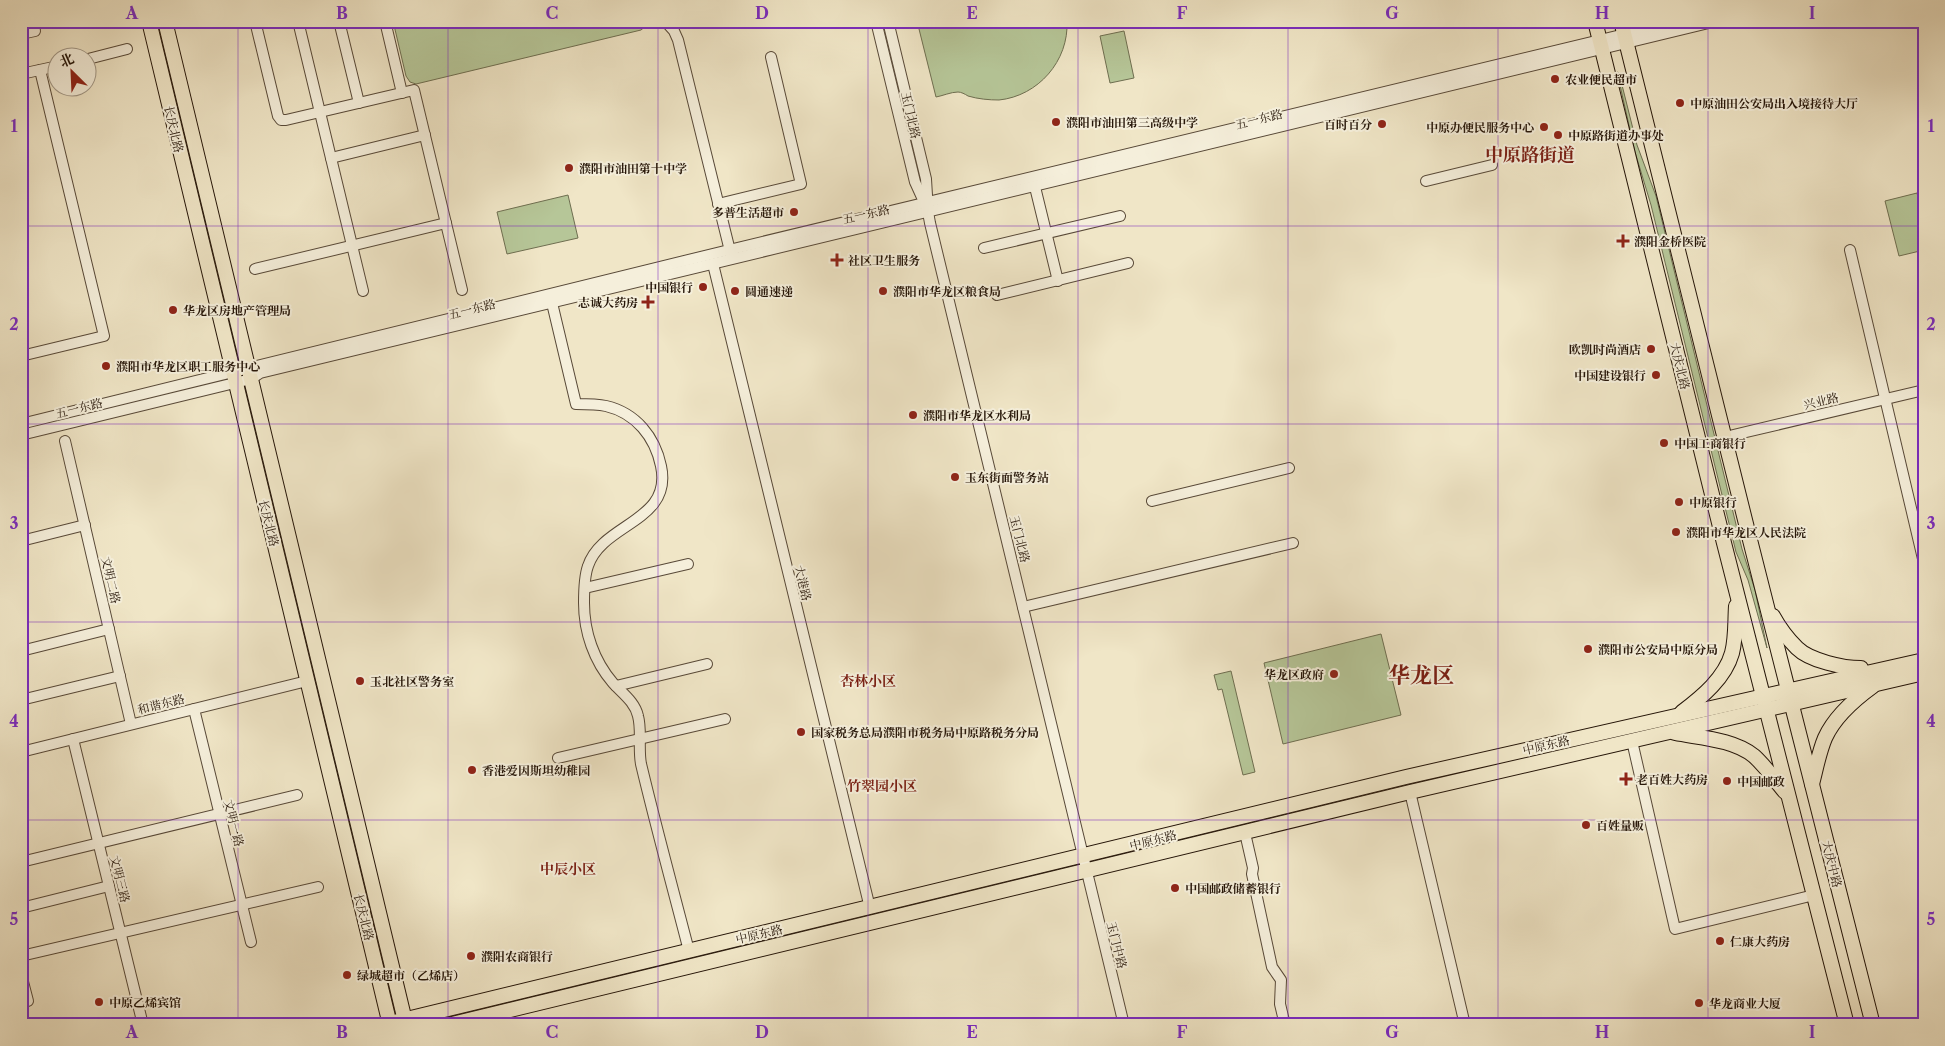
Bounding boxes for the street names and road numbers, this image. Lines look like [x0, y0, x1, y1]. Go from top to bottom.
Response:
street label: 玉门北路 [898, 90, 924, 140]
street label: 长庆北路 [161, 104, 187, 154]
street label: 五一东路 [1234, 106, 1284, 132]
street label: 五一东路 [841, 201, 891, 227]
street label: 五一东路 [447, 296, 497, 322]
street label: 大庆北路 [1667, 341, 1693, 391]
street label: 兴业路 [1802, 390, 1840, 412]
street label: 五一东路 [54, 395, 104, 421]
street label: 长庆北路 [256, 498, 282, 548]
street label: 玉门北路 [1007, 514, 1033, 564]
street label: 文明二路 [98, 555, 124, 605]
street label: 大港路 [791, 564, 815, 602]
street label: 和谐东路 [136, 691, 186, 717]
street label: 中原东路 [1521, 732, 1571, 758]
street label: 文明一路 [221, 798, 247, 848]
street label: 中原东路 [1128, 827, 1178, 853]
street label: 大庆中路 [1819, 839, 1845, 889]
street label: 文明三路 [107, 854, 133, 904]
street label: 长庆北路 [351, 892, 377, 942]
street label: 玉门中路 [1104, 920, 1130, 970]
street label: 中原东路 [734, 921, 784, 947]

